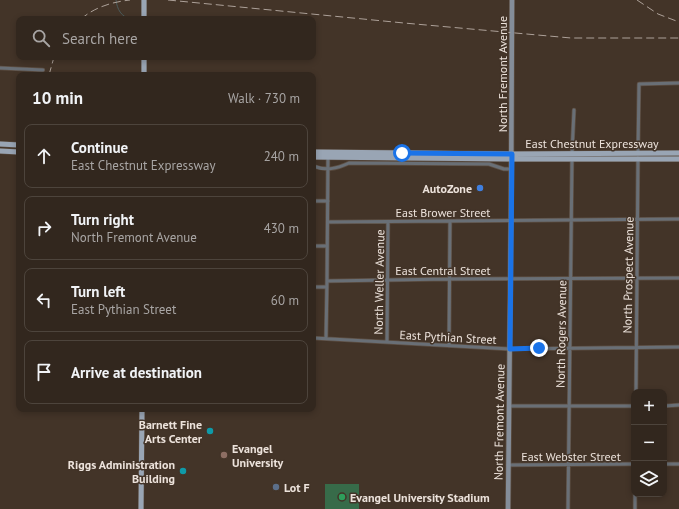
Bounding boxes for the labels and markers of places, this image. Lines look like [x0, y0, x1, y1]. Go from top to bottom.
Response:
place label: AutoZone [423, 181, 472, 196]
marker: AutoZone [475, 183, 485, 193]
place label: Barnett Fine Arts Center [139, 417, 203, 446]
marker: Barnett Fine Arts Center [205, 426, 215, 436]
place label: Evangel University [232, 441, 283, 470]
marker: Evangel University [219, 450, 229, 460]
place label: Riggs Administration Building [68, 457, 175, 486]
marker: Riggs Administration Building [178, 466, 188, 476]
place label: Lot F [284, 480, 310, 495]
marker: Lot F [271, 482, 281, 492]
place label: Evangel University Stadium [350, 490, 490, 505]
marker: Evangel University Stadium [337, 492, 347, 502]

